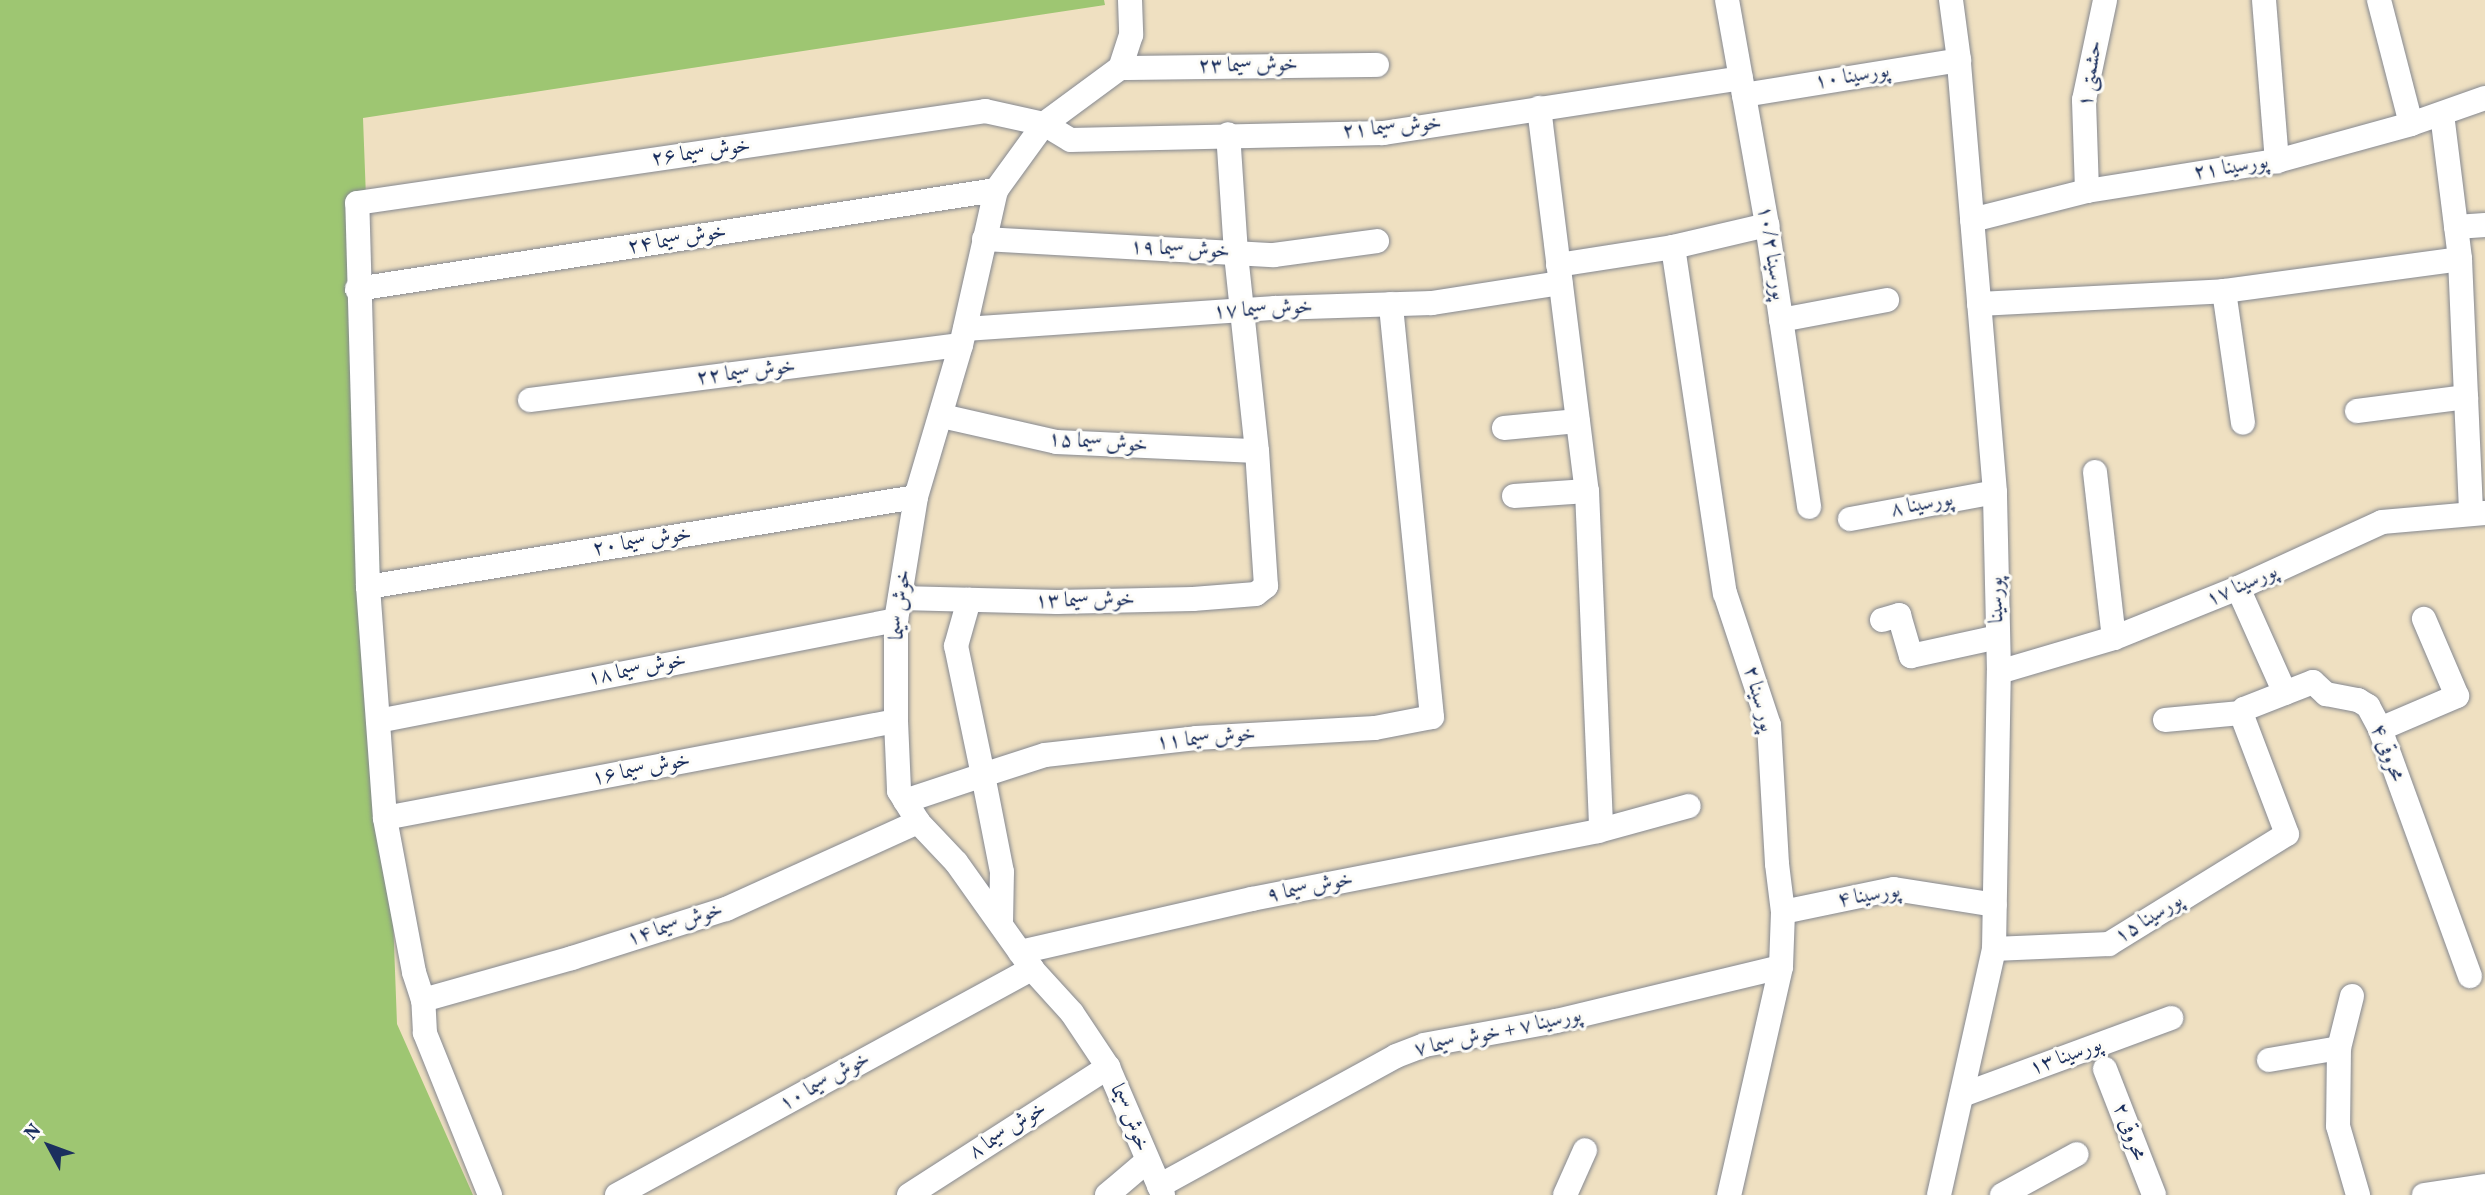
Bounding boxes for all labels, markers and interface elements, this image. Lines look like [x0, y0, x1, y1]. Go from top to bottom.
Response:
street label: حشمتی ۱ [2073, 39, 2109, 109]
street label: خوش سیما ۲۳ [1198, 53, 1298, 79]
street label: پورسینا ۱۰ [1813, 59, 1891, 95]
street label: خوش سیما ۲۱ [1341, 111, 1443, 145]
street label: خوش سیما ۲۶ [650, 134, 752, 172]
street label: پورسینا ۲۱ [2192, 150, 2270, 186]
street label: پورسینا ۱۰/۲ [1751, 204, 1791, 302]
street label: خوش سیما ۲۴ [626, 220, 728, 260]
street label: خوش سیما ۱۹ [1130, 235, 1230, 265]
street label: خوش سیما ۱۷ [1213, 295, 1313, 325]
street label: خوش سیما ۲۲ [695, 354, 797, 392]
street label: خوش سیما ۱۵ [1047, 427, 1149, 459]
street label: پورسینا ۸ [1889, 487, 1955, 523]
street label: خوش سیما ۲۰ [591, 522, 693, 562]
street label: پورسینا ۱۷ [2202, 559, 2282, 613]
street label: خوش سیما [885, 568, 917, 642]
street label: پورسینا [1984, 576, 2010, 624]
street label: خوش سیما ۱۳ [1035, 588, 1135, 614]
street label: خوش سیما ۱۸ [586, 648, 688, 692]
street label: پور سینا ۲ [1737, 663, 1779, 735]
street label: محروقی ۴ [2365, 721, 2409, 785]
street label: خوش سیما ۱۱ [1155, 722, 1257, 756]
street label: خوش سیما ۱۶ [590, 748, 692, 792]
street label: خوش سیما ۹ [1265, 867, 1355, 909]
street label: پورسینا ۴ [1836, 879, 1902, 913]
street label: پورسینا ۱۵ [2110, 888, 2188, 950]
street label: خوش سیما ۱۴ [624, 898, 726, 952]
street label: پورسینا ۷ + خوش سیما ۷ [1412, 1003, 1584, 1063]
street label: پورسینا ۱۳ [2026, 1032, 2106, 1082]
street label: خوش سیما ۱۰ [775, 1047, 875, 1117]
street label: خوش سیما [1104, 1080, 1154, 1156]
street label: خوش سیما ۸ [964, 1097, 1052, 1165]
street label: محروقی ۲ [2107, 1100, 2151, 1164]
north arrow [14, 1111, 84, 1181]
text: N [19, 1118, 47, 1146]

